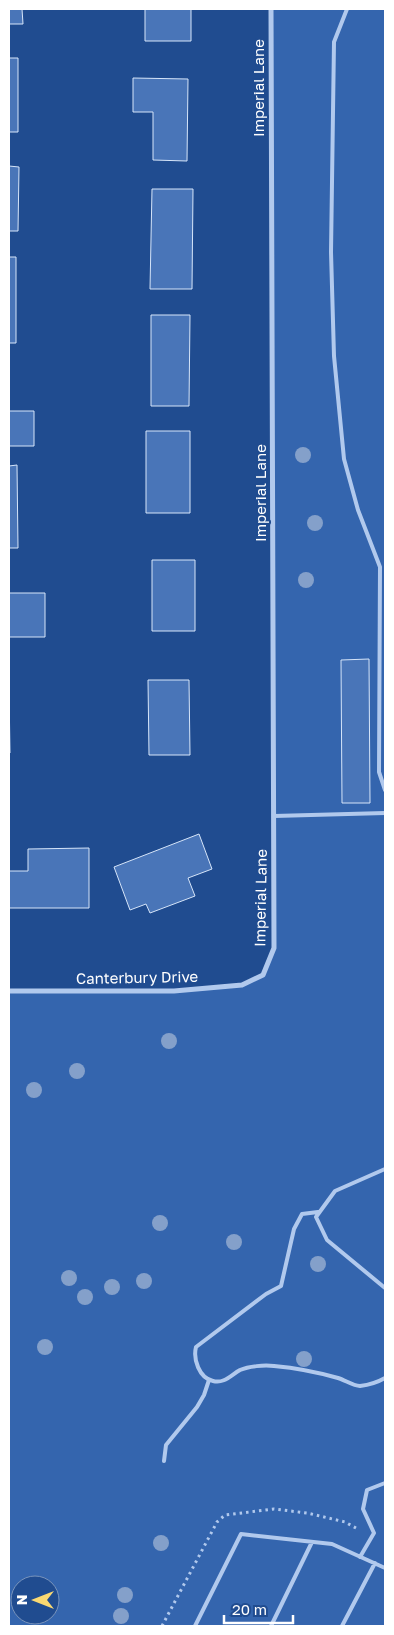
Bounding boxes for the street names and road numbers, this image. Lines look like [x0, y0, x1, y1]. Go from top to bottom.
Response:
street label: Imperial Lane [249, 39, 267, 137]
street label: Imperial Lane [251, 444, 269, 542]
street label: Imperial Lane [250, 849, 270, 947]
street label: Canterbury Drive [76, 967, 199, 987]

